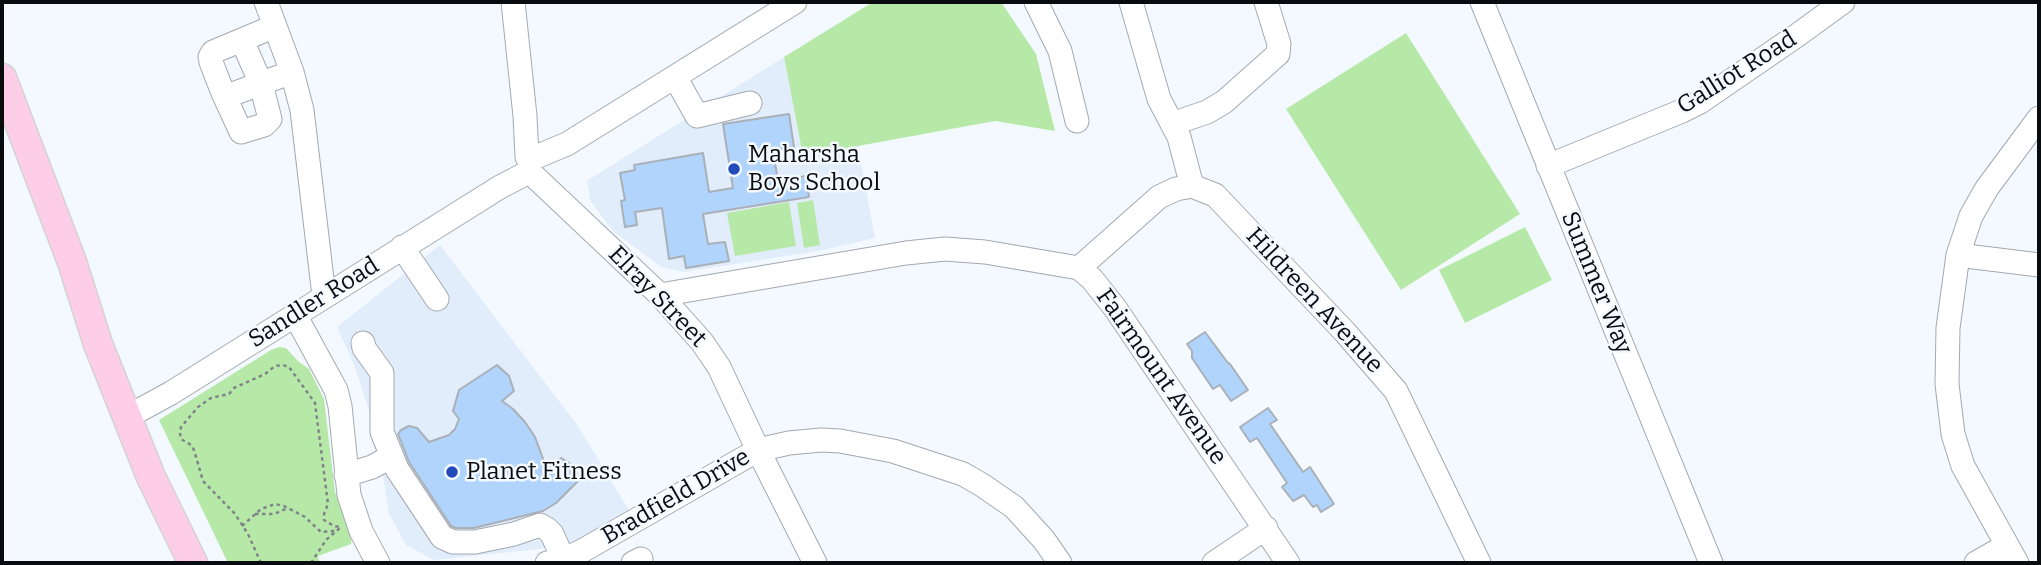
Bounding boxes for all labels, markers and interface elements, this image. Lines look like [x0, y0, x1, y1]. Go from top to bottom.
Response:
street label: Galliot Road [1672, 25, 1802, 121]
place label: Maharsha Boys School [748, 141, 880, 197]
marker: Maharsha Boys School [726, 161, 742, 177]
street label: Summer Way [1554, 208, 1638, 358]
street label: Hildreen Avenue [1239, 222, 1389, 380]
street label: Elray Street [602, 240, 712, 354]
street label: Sandler Road [243, 252, 385, 354]
street label: Fairmount Avenue [1090, 284, 1232, 470]
street label: Bradfield Drive [597, 443, 755, 551]
place label: Planet Fitness [466, 458, 622, 486]
marker: Planet Fitness [444, 464, 460, 480]

